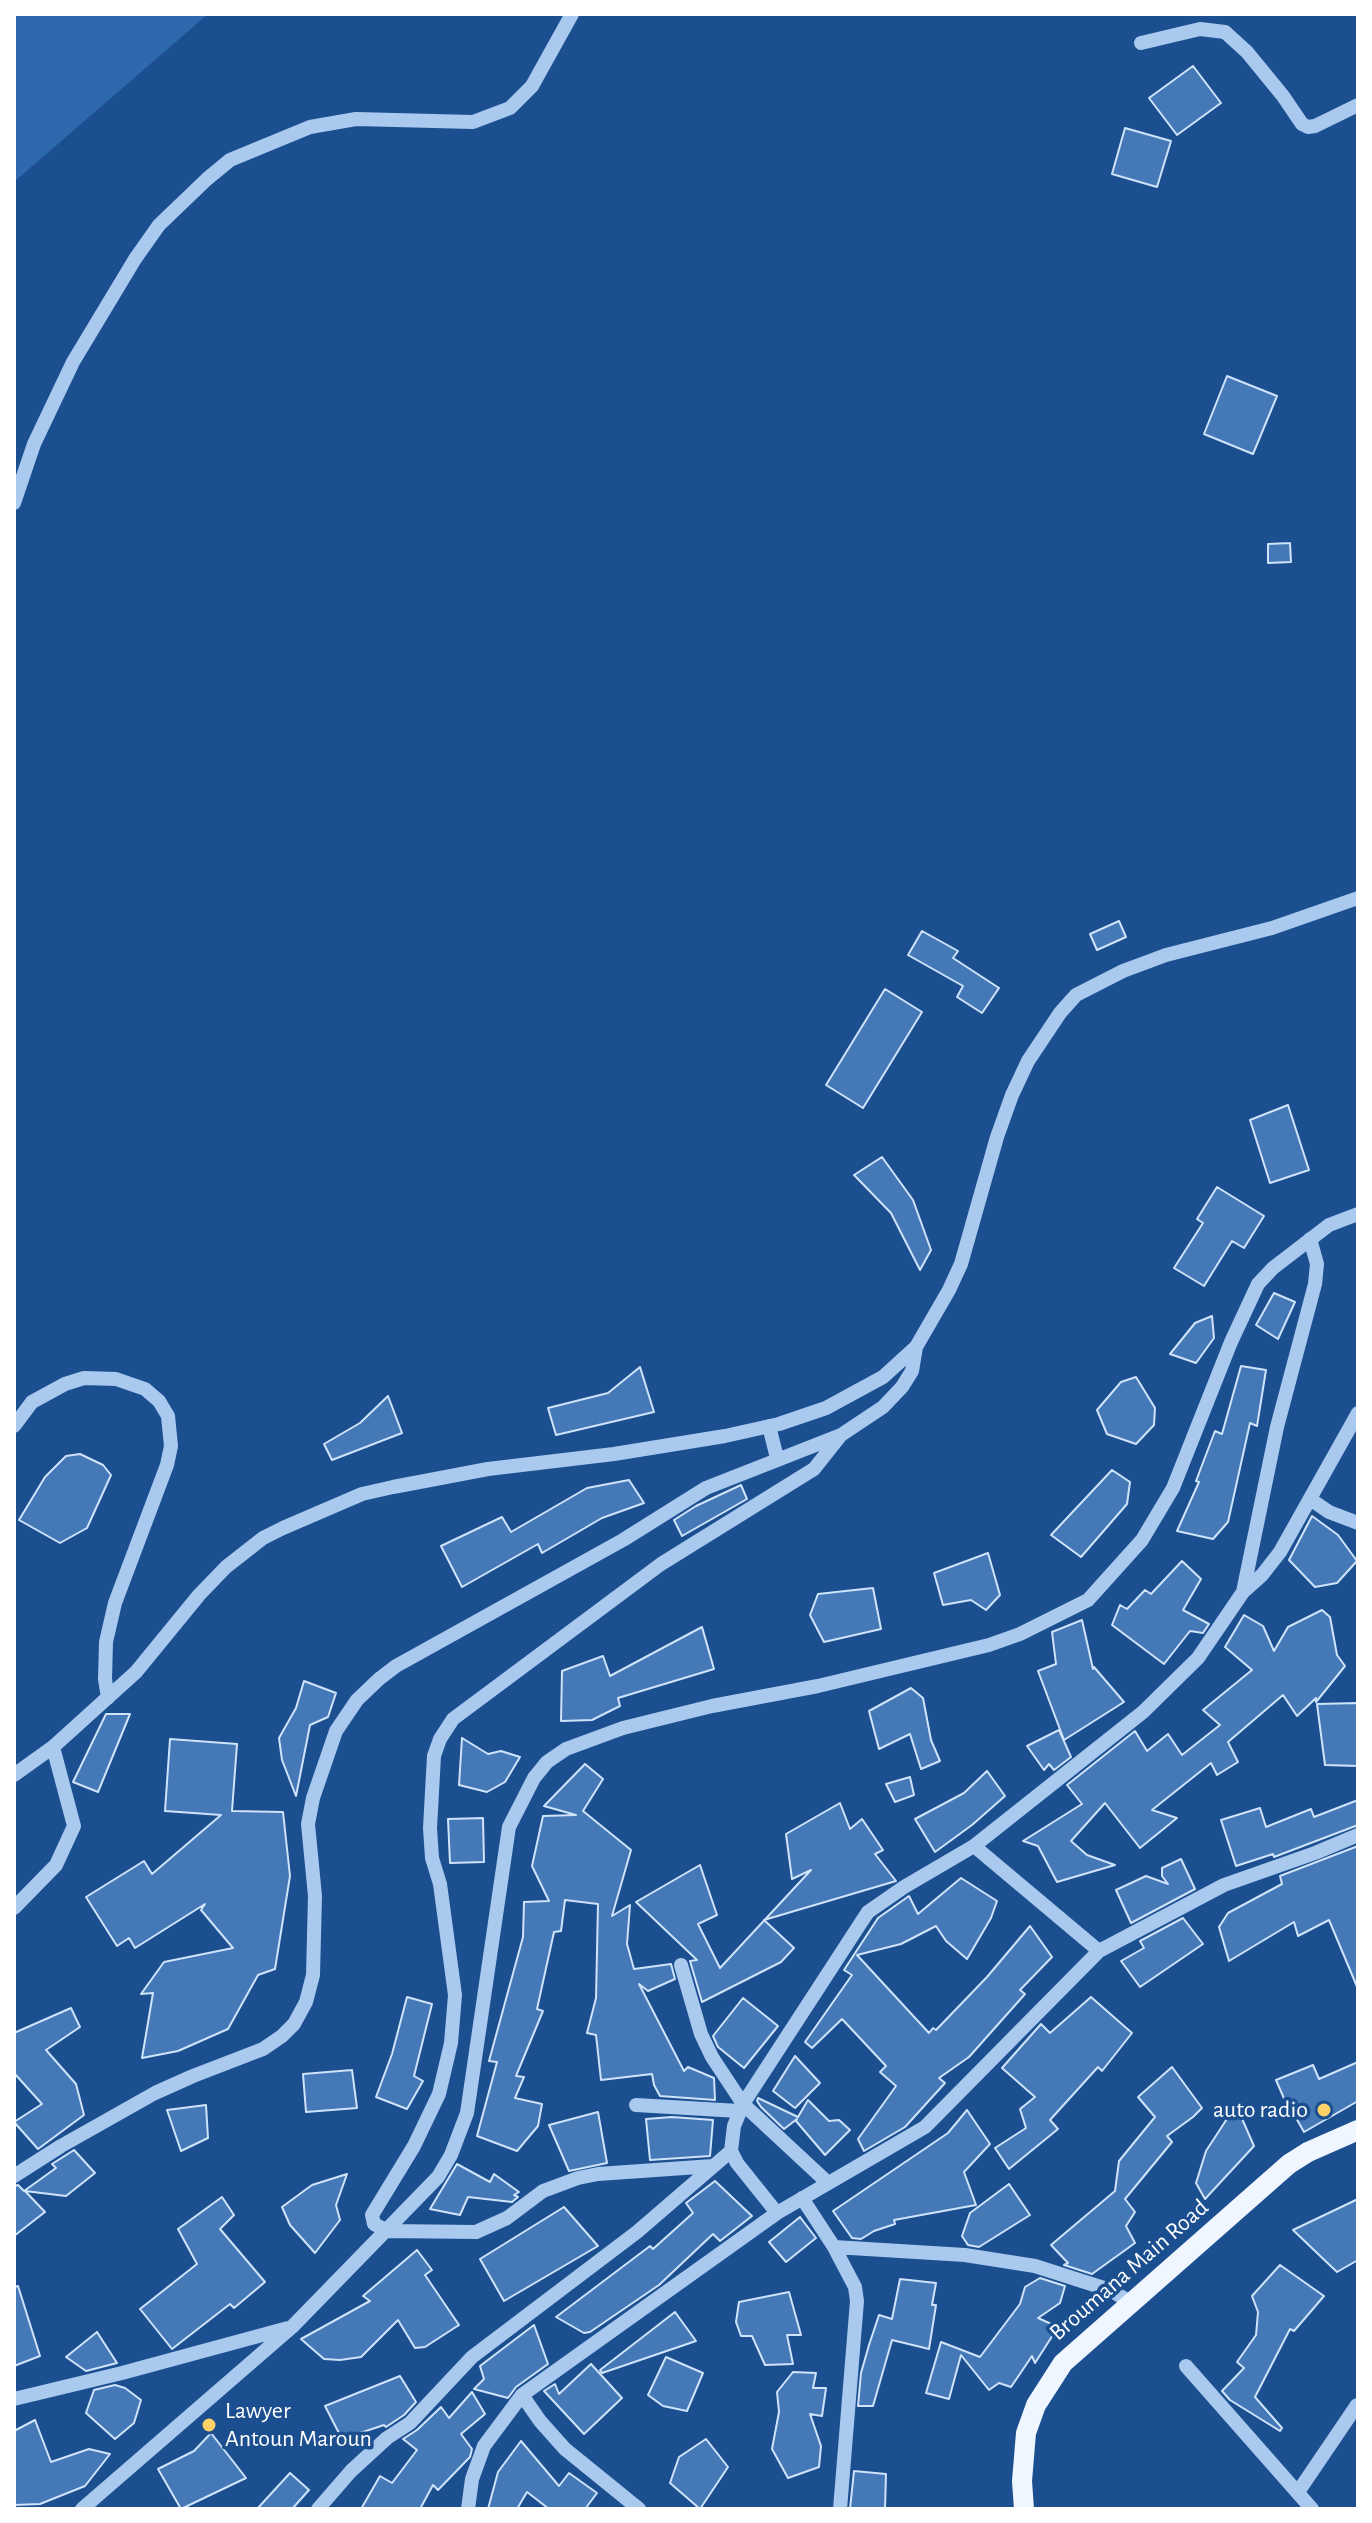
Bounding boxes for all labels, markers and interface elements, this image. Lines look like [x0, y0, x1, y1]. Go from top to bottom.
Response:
place label: auto radio [1213, 2096, 1308, 2124]
marker: auto radio [1315, 2101, 1333, 2119]
street label: Broumana Main Road [1044, 2193, 1214, 2347]
place label: Lawyer Antoun Maroun [225, 2397, 372, 2453]
marker: Lawyer Antoun Maroun [200, 2416, 218, 2434]

